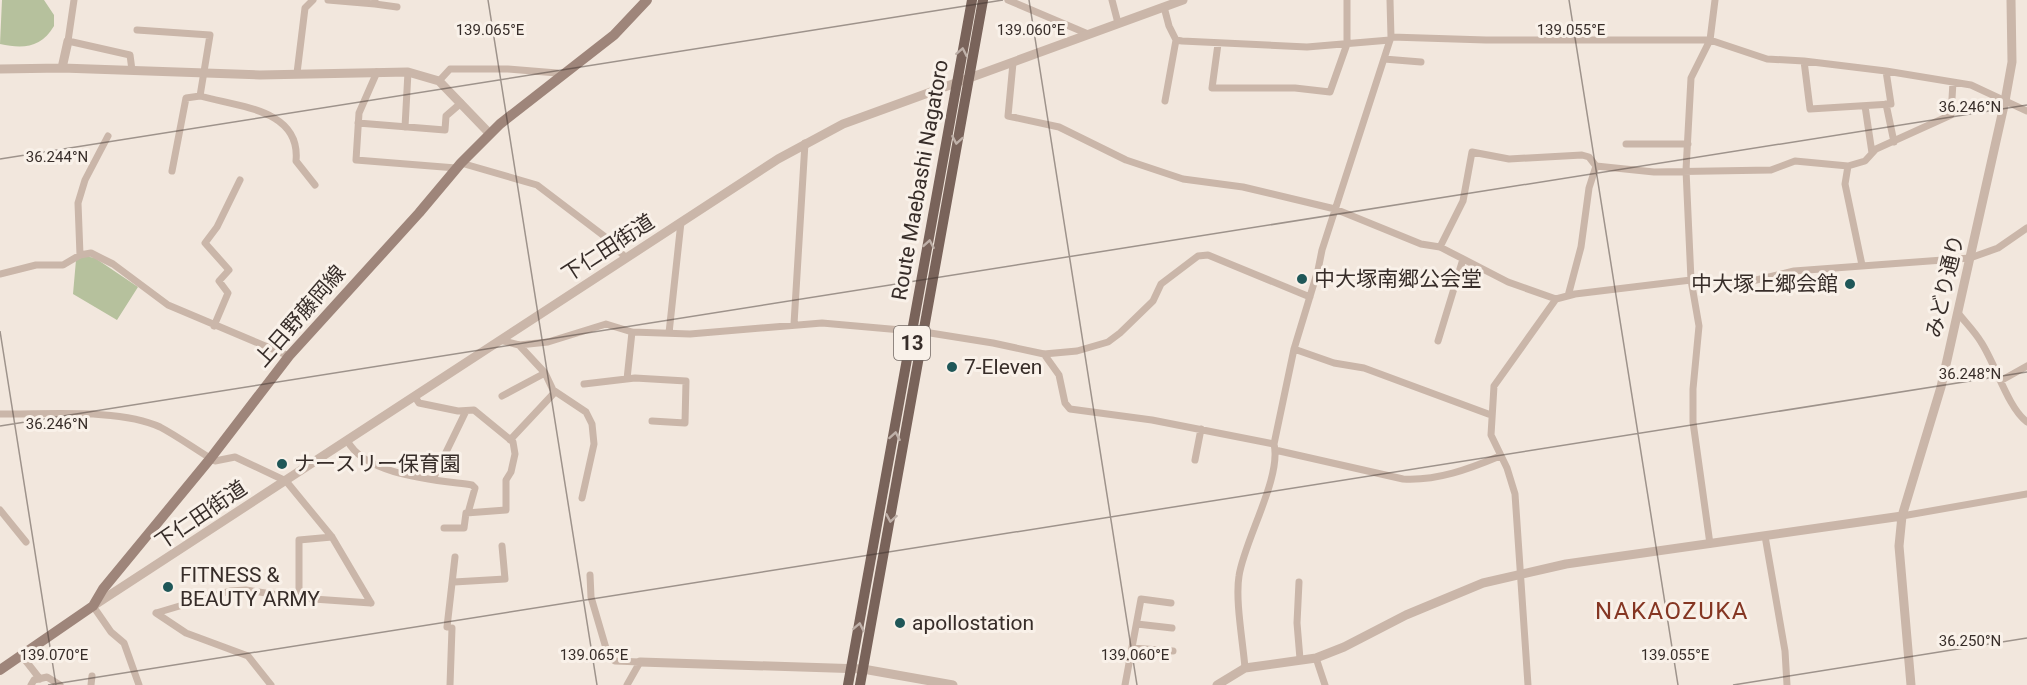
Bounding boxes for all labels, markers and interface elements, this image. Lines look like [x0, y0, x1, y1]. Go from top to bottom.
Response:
text: 139.065°E [456, 21, 525, 39]
text: 139.060°E [997, 21, 1066, 39]
text: 139.055°E [1537, 21, 1606, 39]
one-way arrow [955, 47, 968, 57]
street label: Route Maebashi Nagatoro [887, 58, 953, 302]
text: 36.246°N [1939, 98, 2001, 116]
one-way arrow [951, 135, 964, 145]
text: 36.244°N [26, 148, 88, 166]
street label: 下仁田街道 [557, 209, 659, 287]
street label: みどり通り [1921, 232, 1969, 340]
one-way arrow [922, 239, 934, 248]
street label: 上日野藤岡線 [250, 261, 350, 371]
place label: 中大塚南郷公会堂 [1314, 267, 1482, 291]
marker: 中大塚南郷公会堂 [1295, 272, 1309, 286]
place label: 中大塚上郷会館 [1691, 272, 1838, 296]
marker: 中大塚上郷会館 [1843, 277, 1857, 291]
road number: 13 [894, 326, 930, 360]
place label: 7-Eleven [964, 355, 1042, 379]
marker: 7-Eleven [945, 360, 959, 374]
text: 36.248°N [1939, 365, 2001, 383]
text: 36.246°N [26, 415, 88, 433]
one-way arrow [888, 431, 901, 441]
place label: ナースリー保育園 [294, 452, 461, 476]
marker: ナースリー保育園 [275, 457, 289, 471]
street label: 下仁田街道 [151, 476, 251, 554]
one-way arrow [885, 513, 898, 523]
place label: FITNESS & BEAUTY ARMY [180, 563, 320, 611]
marker: FITNESS & BEAUTY ARMY [161, 580, 175, 594]
district label: NAKAOZUKA [1595, 597, 1749, 625]
place label: apollostation [912, 611, 1034, 635]
marker: apollostation [893, 616, 907, 630]
one-way arrow [852, 623, 865, 633]
text: 36.250°N [1939, 632, 2001, 650]
text: 139.070°E [20, 646, 89, 664]
text: 139.065°E [560, 646, 629, 664]
text: 139.060°E [1101, 646, 1170, 664]
text: 139.055°E [1641, 646, 1710, 664]

